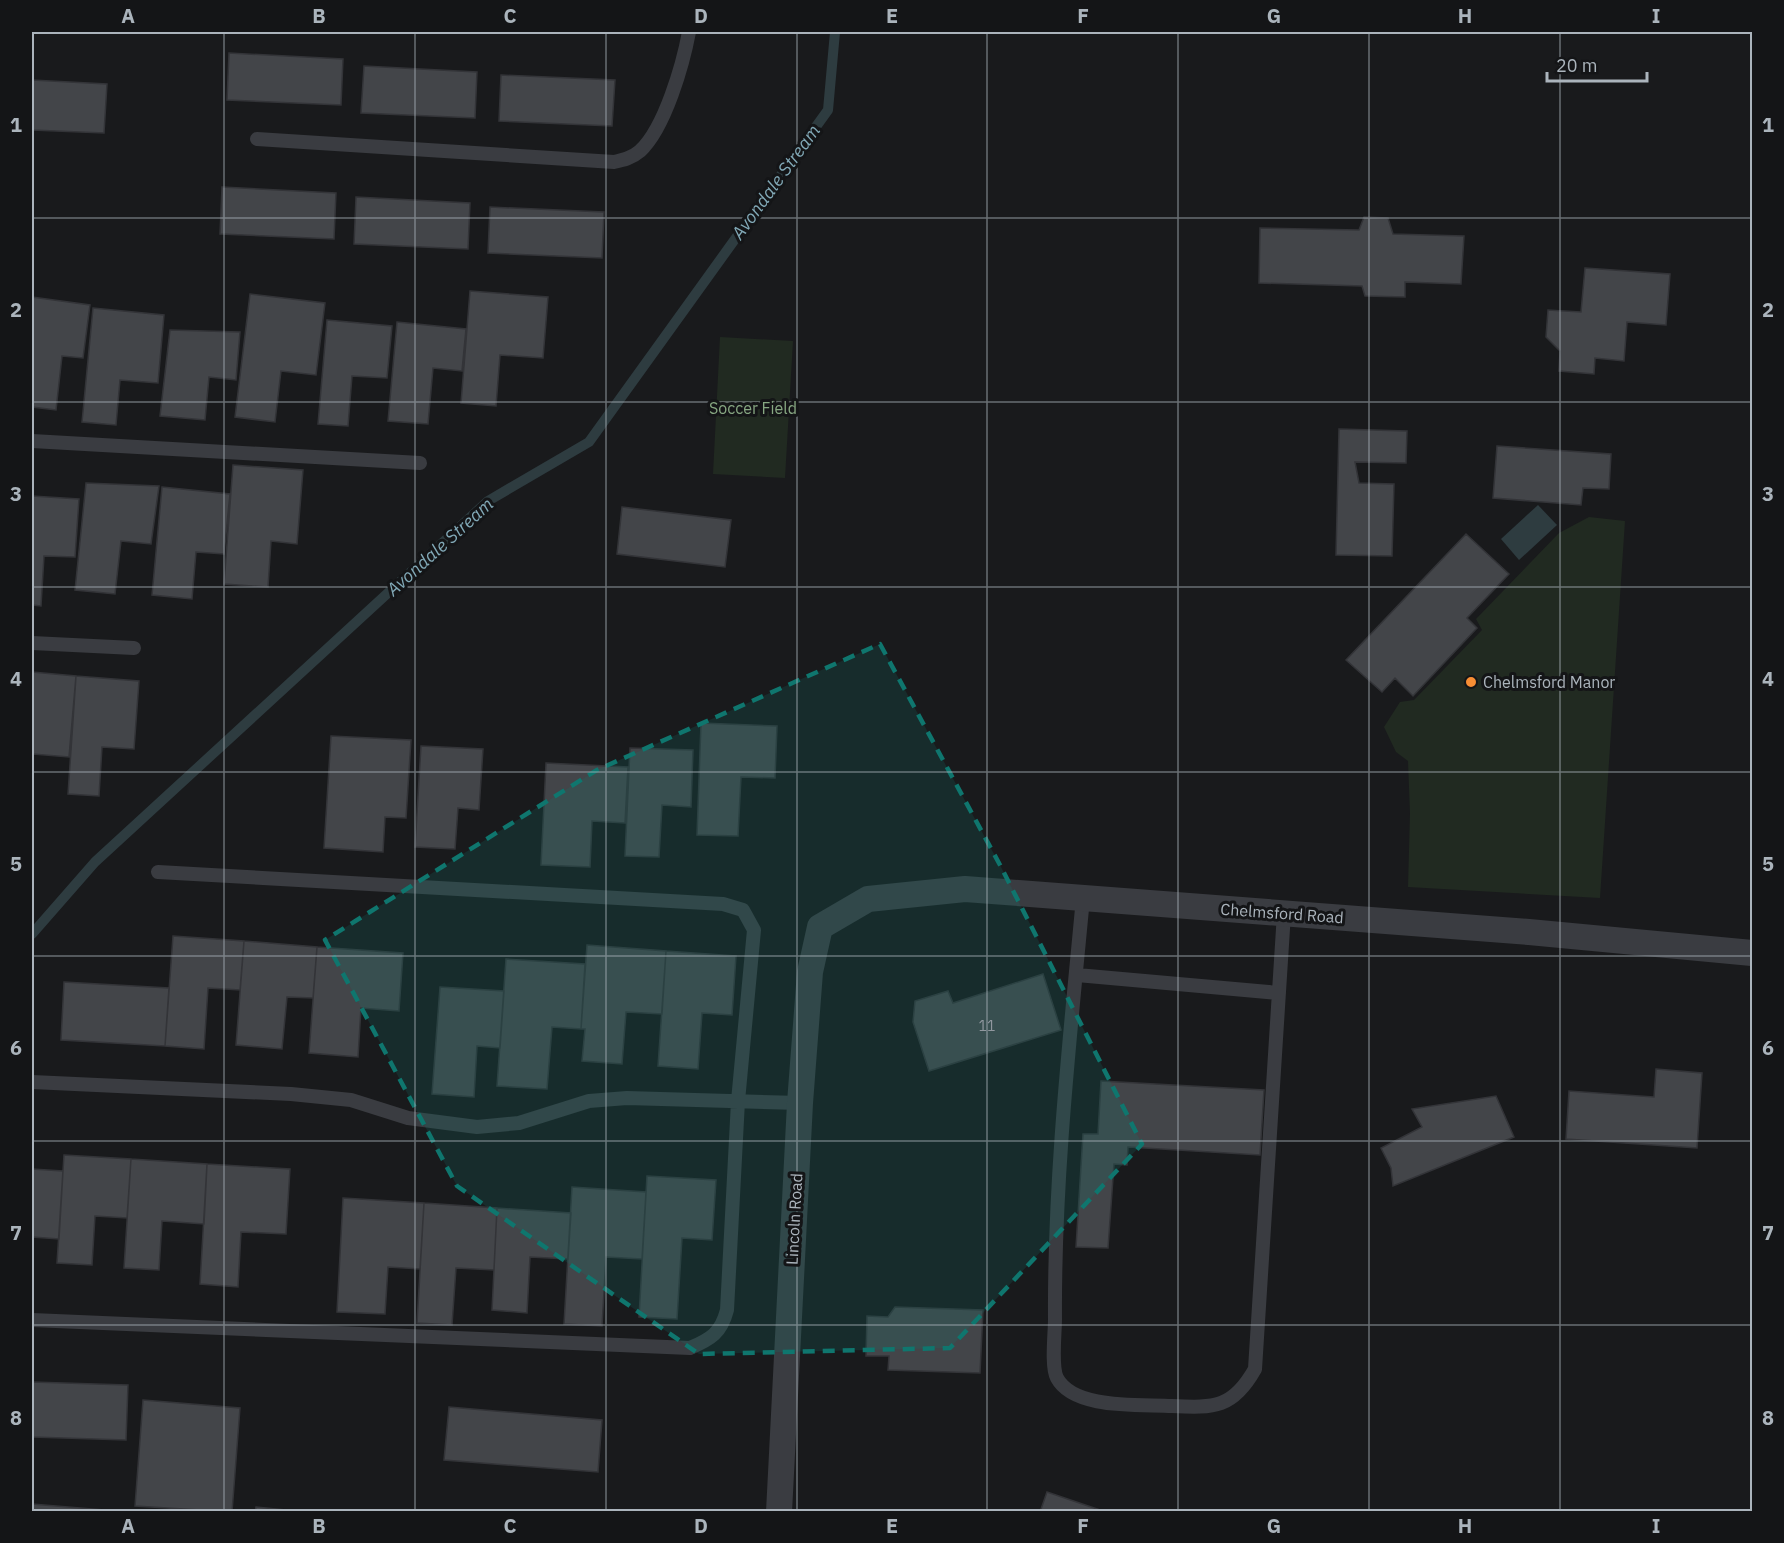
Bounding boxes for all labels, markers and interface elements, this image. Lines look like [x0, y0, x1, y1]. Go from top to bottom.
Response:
text: A [121, 2, 135, 29]
text: B [312, 2, 326, 29]
text: C [503, 2, 517, 29]
text: D [694, 2, 708, 29]
text: E [886, 2, 898, 29]
text: F [1077, 2, 1089, 29]
text: G [1267, 2, 1281, 29]
text: H [1458, 2, 1472, 29]
text: I [1652, 2, 1660, 29]
scale bar [1547, 45, 1648, 83]
text: 20 m [1556, 54, 1598, 77]
text: 1 [10, 111, 22, 138]
text: 1 [1762, 111, 1774, 138]
water label: Avondale Stream [726, 120, 825, 244]
text: 2 [10, 296, 22, 323]
text: 2 [1762, 296, 1774, 323]
park label: Soccer Field [709, 398, 797, 418]
text: 3 [10, 480, 22, 507]
text: 3 [1762, 480, 1774, 507]
water label: Avondale Stream [381, 492, 498, 601]
text: 4 [10, 665, 22, 692]
text: 4 [1762, 665, 1774, 692]
place label: Chelmsford Manor [1483, 672, 1615, 692]
marker: Chelmsford Manor [1464, 675, 1478, 689]
text: 5 [10, 850, 22, 877]
text: 5 [1762, 850, 1774, 877]
street label: Chelmsford Road [1220, 899, 1344, 927]
house number: 11 [979, 1017, 995, 1035]
text: 6 [10, 1034, 22, 1061]
text: 6 [1762, 1034, 1774, 1061]
street label: Lincoln Road [782, 1173, 806, 1265]
text: 7 [10, 1219, 22, 1246]
text: 7 [1762, 1219, 1774, 1246]
text: 8 [10, 1404, 22, 1431]
text: 8 [1762, 1404, 1774, 1431]
text: A [121, 1512, 135, 1539]
text: B [312, 1512, 326, 1539]
text: C [503, 1512, 517, 1539]
text: D [694, 1512, 708, 1539]
text: E [886, 1512, 898, 1539]
text: F [1077, 1512, 1089, 1539]
text: G [1267, 1512, 1281, 1539]
text: H [1458, 1512, 1472, 1539]
text: I [1652, 1512, 1660, 1539]

